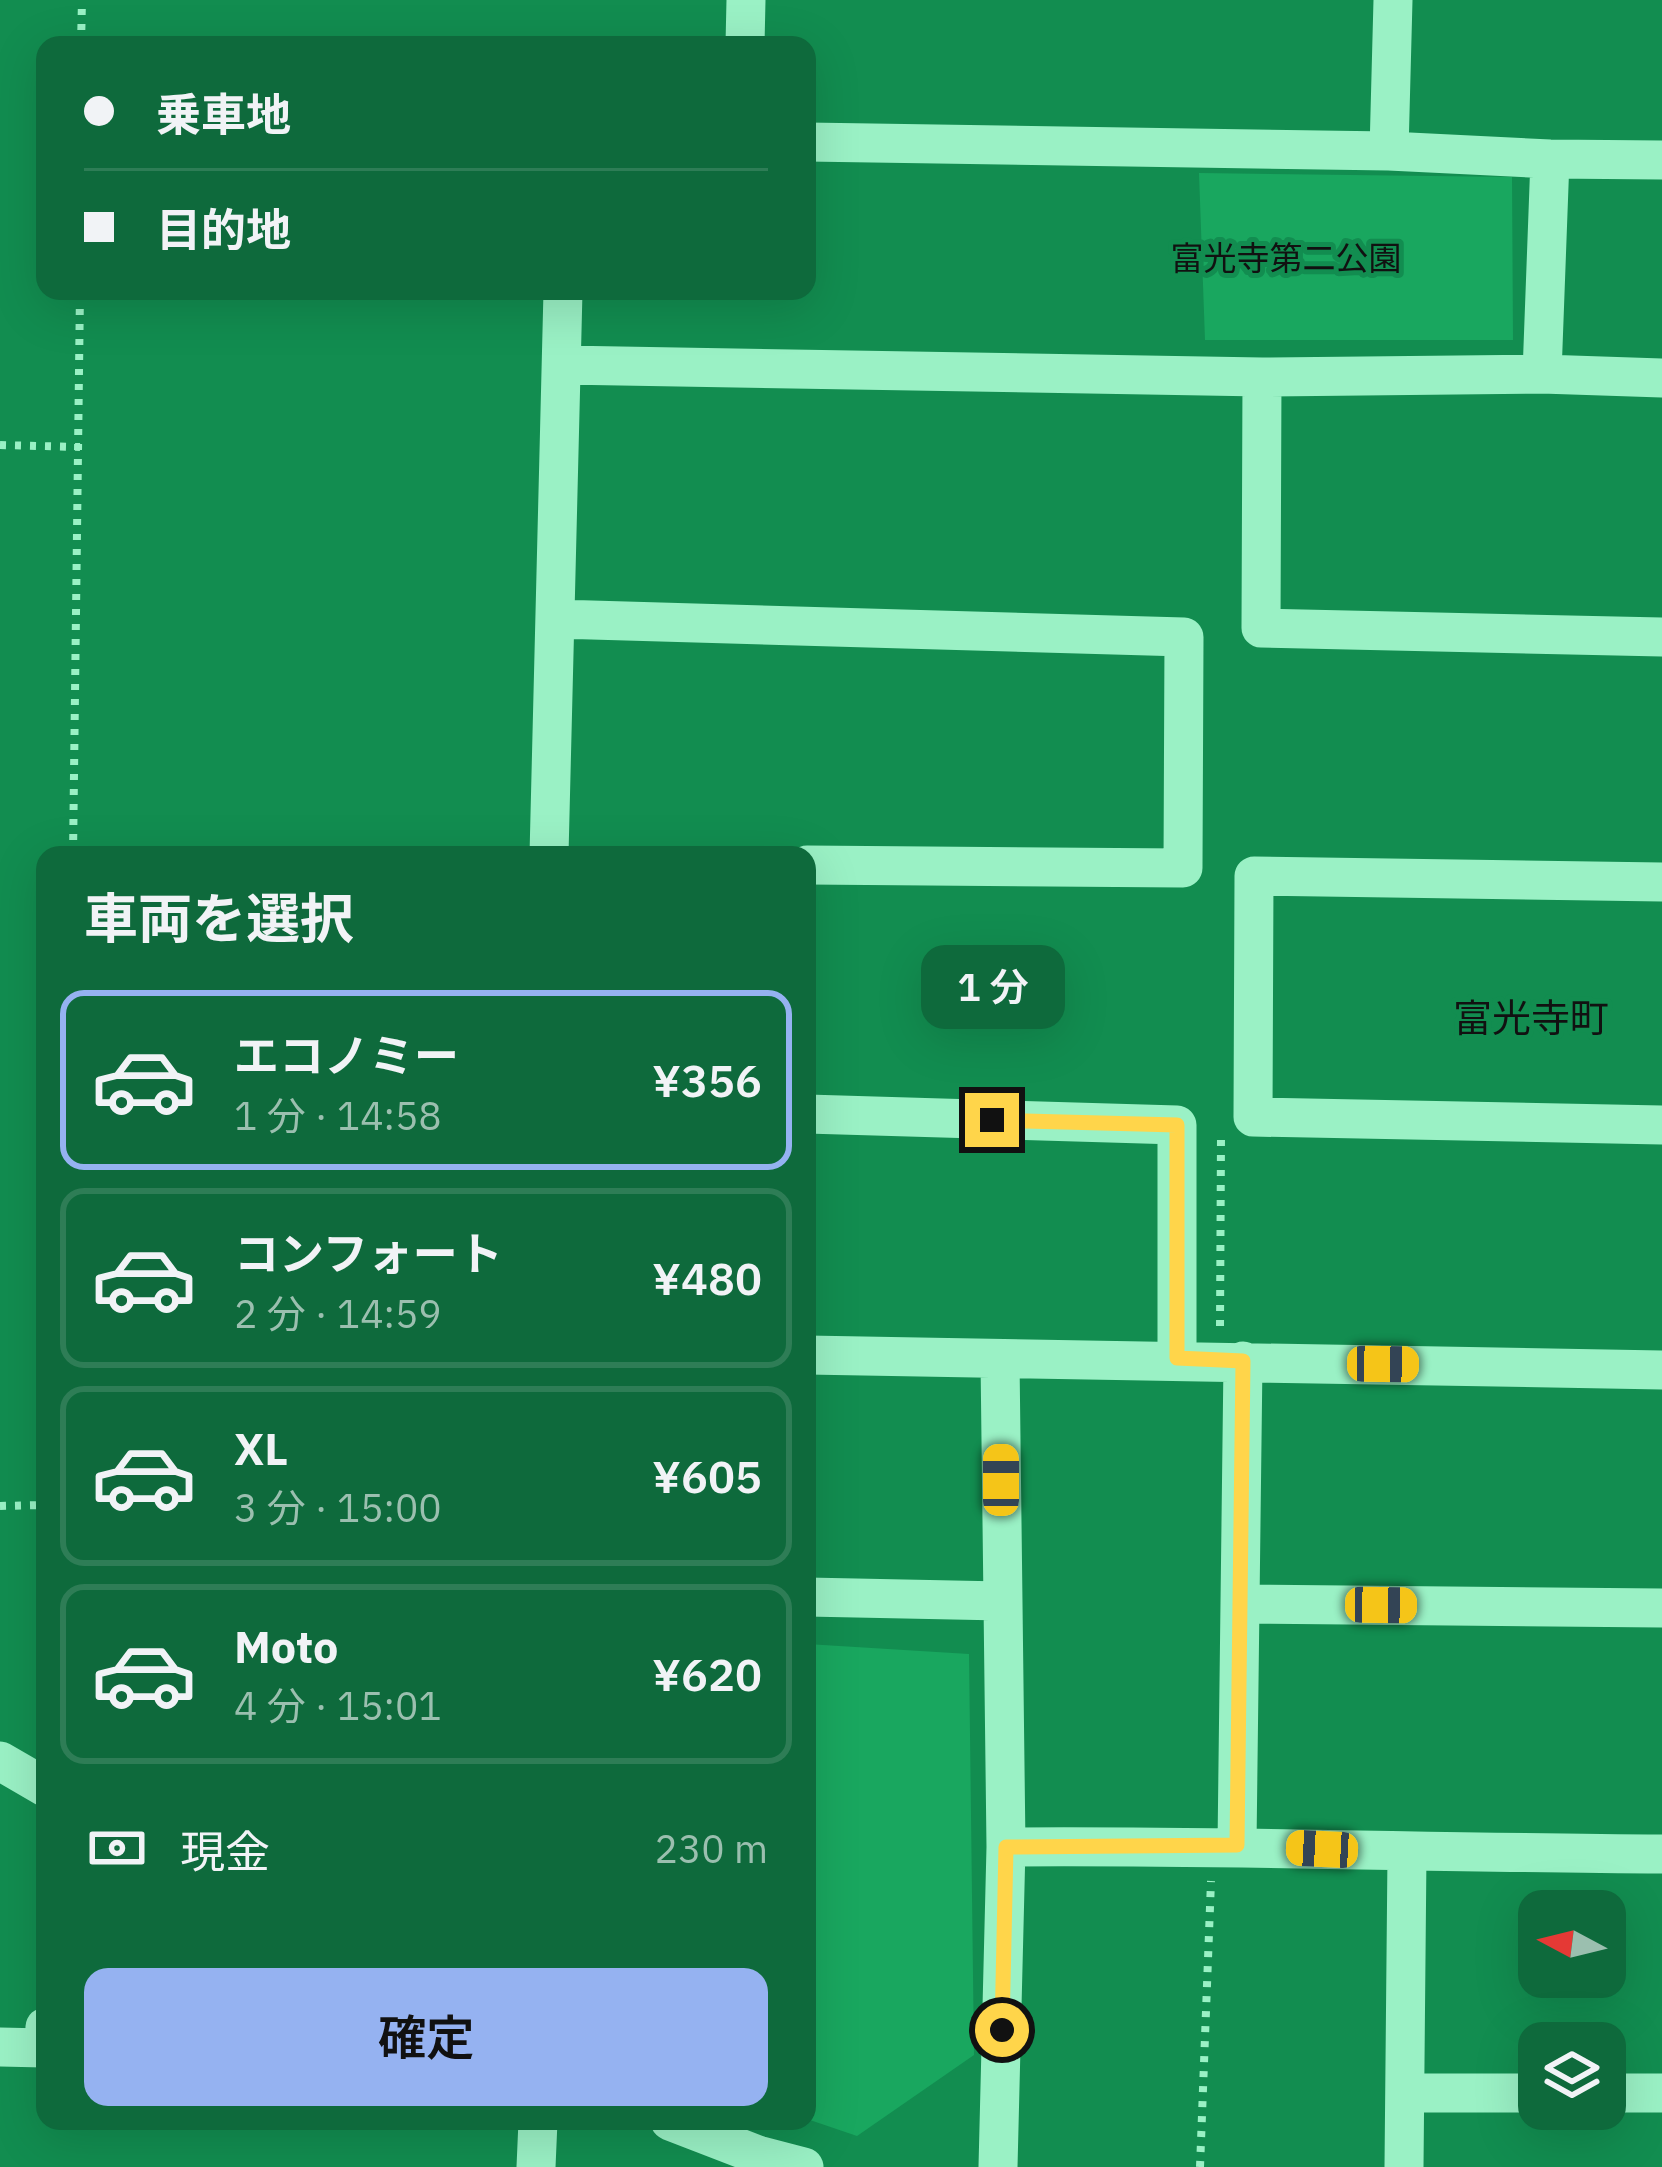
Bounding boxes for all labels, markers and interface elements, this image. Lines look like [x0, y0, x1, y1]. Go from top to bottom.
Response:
text: 乗車地 [156, 85, 291, 143]
text: 目的地 [156, 200, 291, 258]
park label: 富光寺第二公園 [1171, 236, 1402, 279]
text: 車両を選択 [84, 883, 354, 953]
callout: 1 分 [920, 946, 1064, 1030]
text: 1 分 [957, 961, 1029, 1012]
district label: 富光寺町 [1453, 992, 1609, 1043]
icon: car [90, 1026, 198, 1134]
text: エコノミー [234, 1026, 459, 1084]
text: ¥356 [652, 1051, 762, 1109]
text: 1 分 · 14:58 [234, 1090, 442, 1141]
route end [965, 1093, 1019, 1147]
icon: car [90, 1224, 198, 1332]
text: コンフォート [234, 1224, 503, 1282]
text: ¥480 [652, 1249, 762, 1307]
text: 2 分 · 14:59 [234, 1288, 442, 1339]
car [1347, 1345, 1419, 1383]
text: XL [234, 1419, 288, 1477]
icon: car [90, 1422, 198, 1530]
car [983, 1444, 1019, 1516]
text: ¥605 [652, 1447, 762, 1505]
text: 3 分 · 15:00 [234, 1482, 442, 1533]
car [1345, 1586, 1417, 1624]
text: Moto [234, 1617, 338, 1675]
icon: car [90, 1620, 198, 1728]
text: ¥620 [652, 1645, 762, 1703]
text: 4 分 · 15:01 [234, 1680, 442, 1731]
icon: cash [84, 1815, 150, 1881]
text: 現金 [180, 1822, 270, 1880]
text: 230 m [655, 1823, 768, 1874]
car [1285, 1829, 1359, 1869]
north arrow [1518, 1890, 1626, 1998]
map controls [1518, 1890, 1626, 2130]
button: 確定 [84, 1968, 768, 2106]
route start [975, 2003, 1029, 2057]
button: layers [1518, 2022, 1626, 2130]

